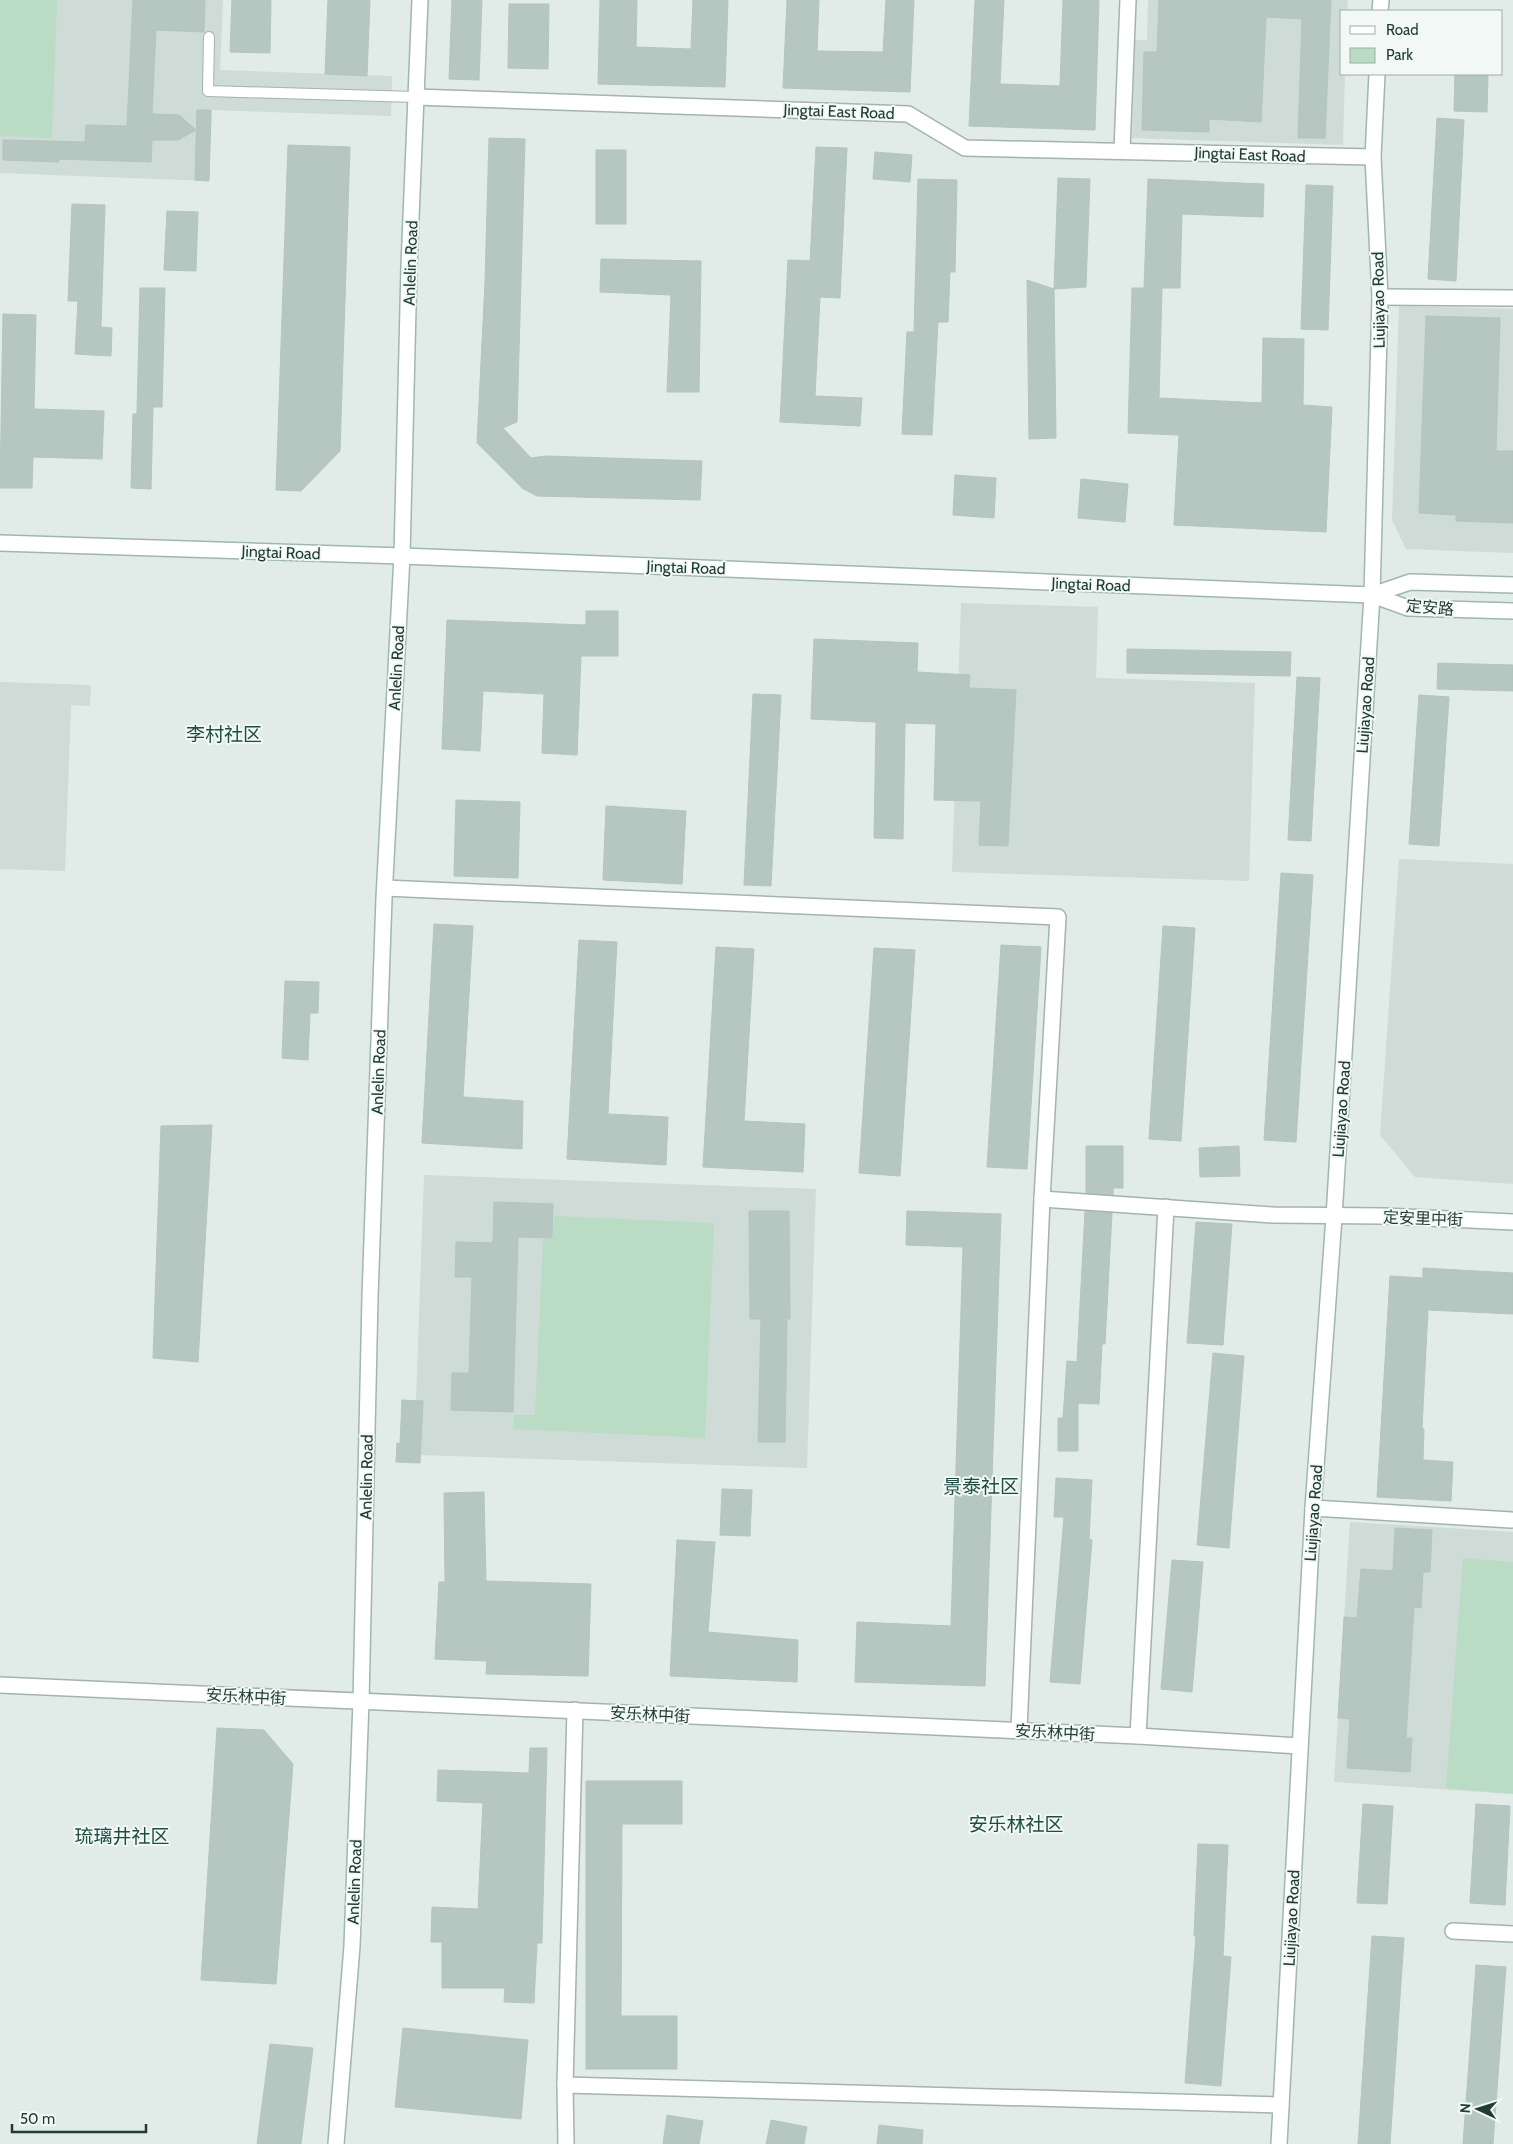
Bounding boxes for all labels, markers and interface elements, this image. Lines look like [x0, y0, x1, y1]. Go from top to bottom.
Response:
legend [1340, 10, 1503, 75]
text: Road [1386, 21, 1419, 39]
text: Park [1386, 46, 1413, 64]
street label: Jingtai East Road [782, 100, 895, 123]
street label: Jingtai East Road [1193, 143, 1306, 166]
street label: Anlelin Road [400, 220, 421, 306]
street label: Liujiayao Road [1368, 251, 1389, 349]
street label: Jingtai Road [240, 542, 321, 563]
street label: Jingtai Road [645, 557, 726, 578]
street label: Jingtai Road [1050, 574, 1131, 595]
street label: 定安路 [1405, 596, 1455, 619]
street label: Anlelin Road [385, 625, 408, 711]
street label: Liujiayao Road [1353, 656, 1378, 754]
district label: 李村社区 [186, 723, 262, 746]
street label: Anlelin Road [368, 1029, 389, 1115]
street label: Liujiayao Road [1329, 1060, 1354, 1158]
street label: 定安里中街 [1383, 1208, 1463, 1229]
street label: Anlelin Road [356, 1434, 377, 1520]
street label: Liujiayao Road [1301, 1464, 1326, 1562]
district label: 景泰社区 [943, 1475, 1019, 1498]
street label: 安乐林中街 [206, 1685, 286, 1708]
street label: 安乐林中街 [610, 1703, 690, 1726]
street label: 安乐林中街 [1015, 1721, 1095, 1744]
district label: 安乐林社区 [968, 1813, 1064, 1836]
district label: 琉璃井社区 [74, 1825, 170, 1848]
street label: Anlelin Road [344, 1839, 365, 1925]
street label: Liujiayao Road [1279, 1869, 1304, 1967]
north arrow [1453, 2084, 1503, 2134]
scale bar [12, 2102, 146, 2134]
text: N [1456, 2103, 1474, 2114]
text: 50 m [20, 2110, 55, 2128]

